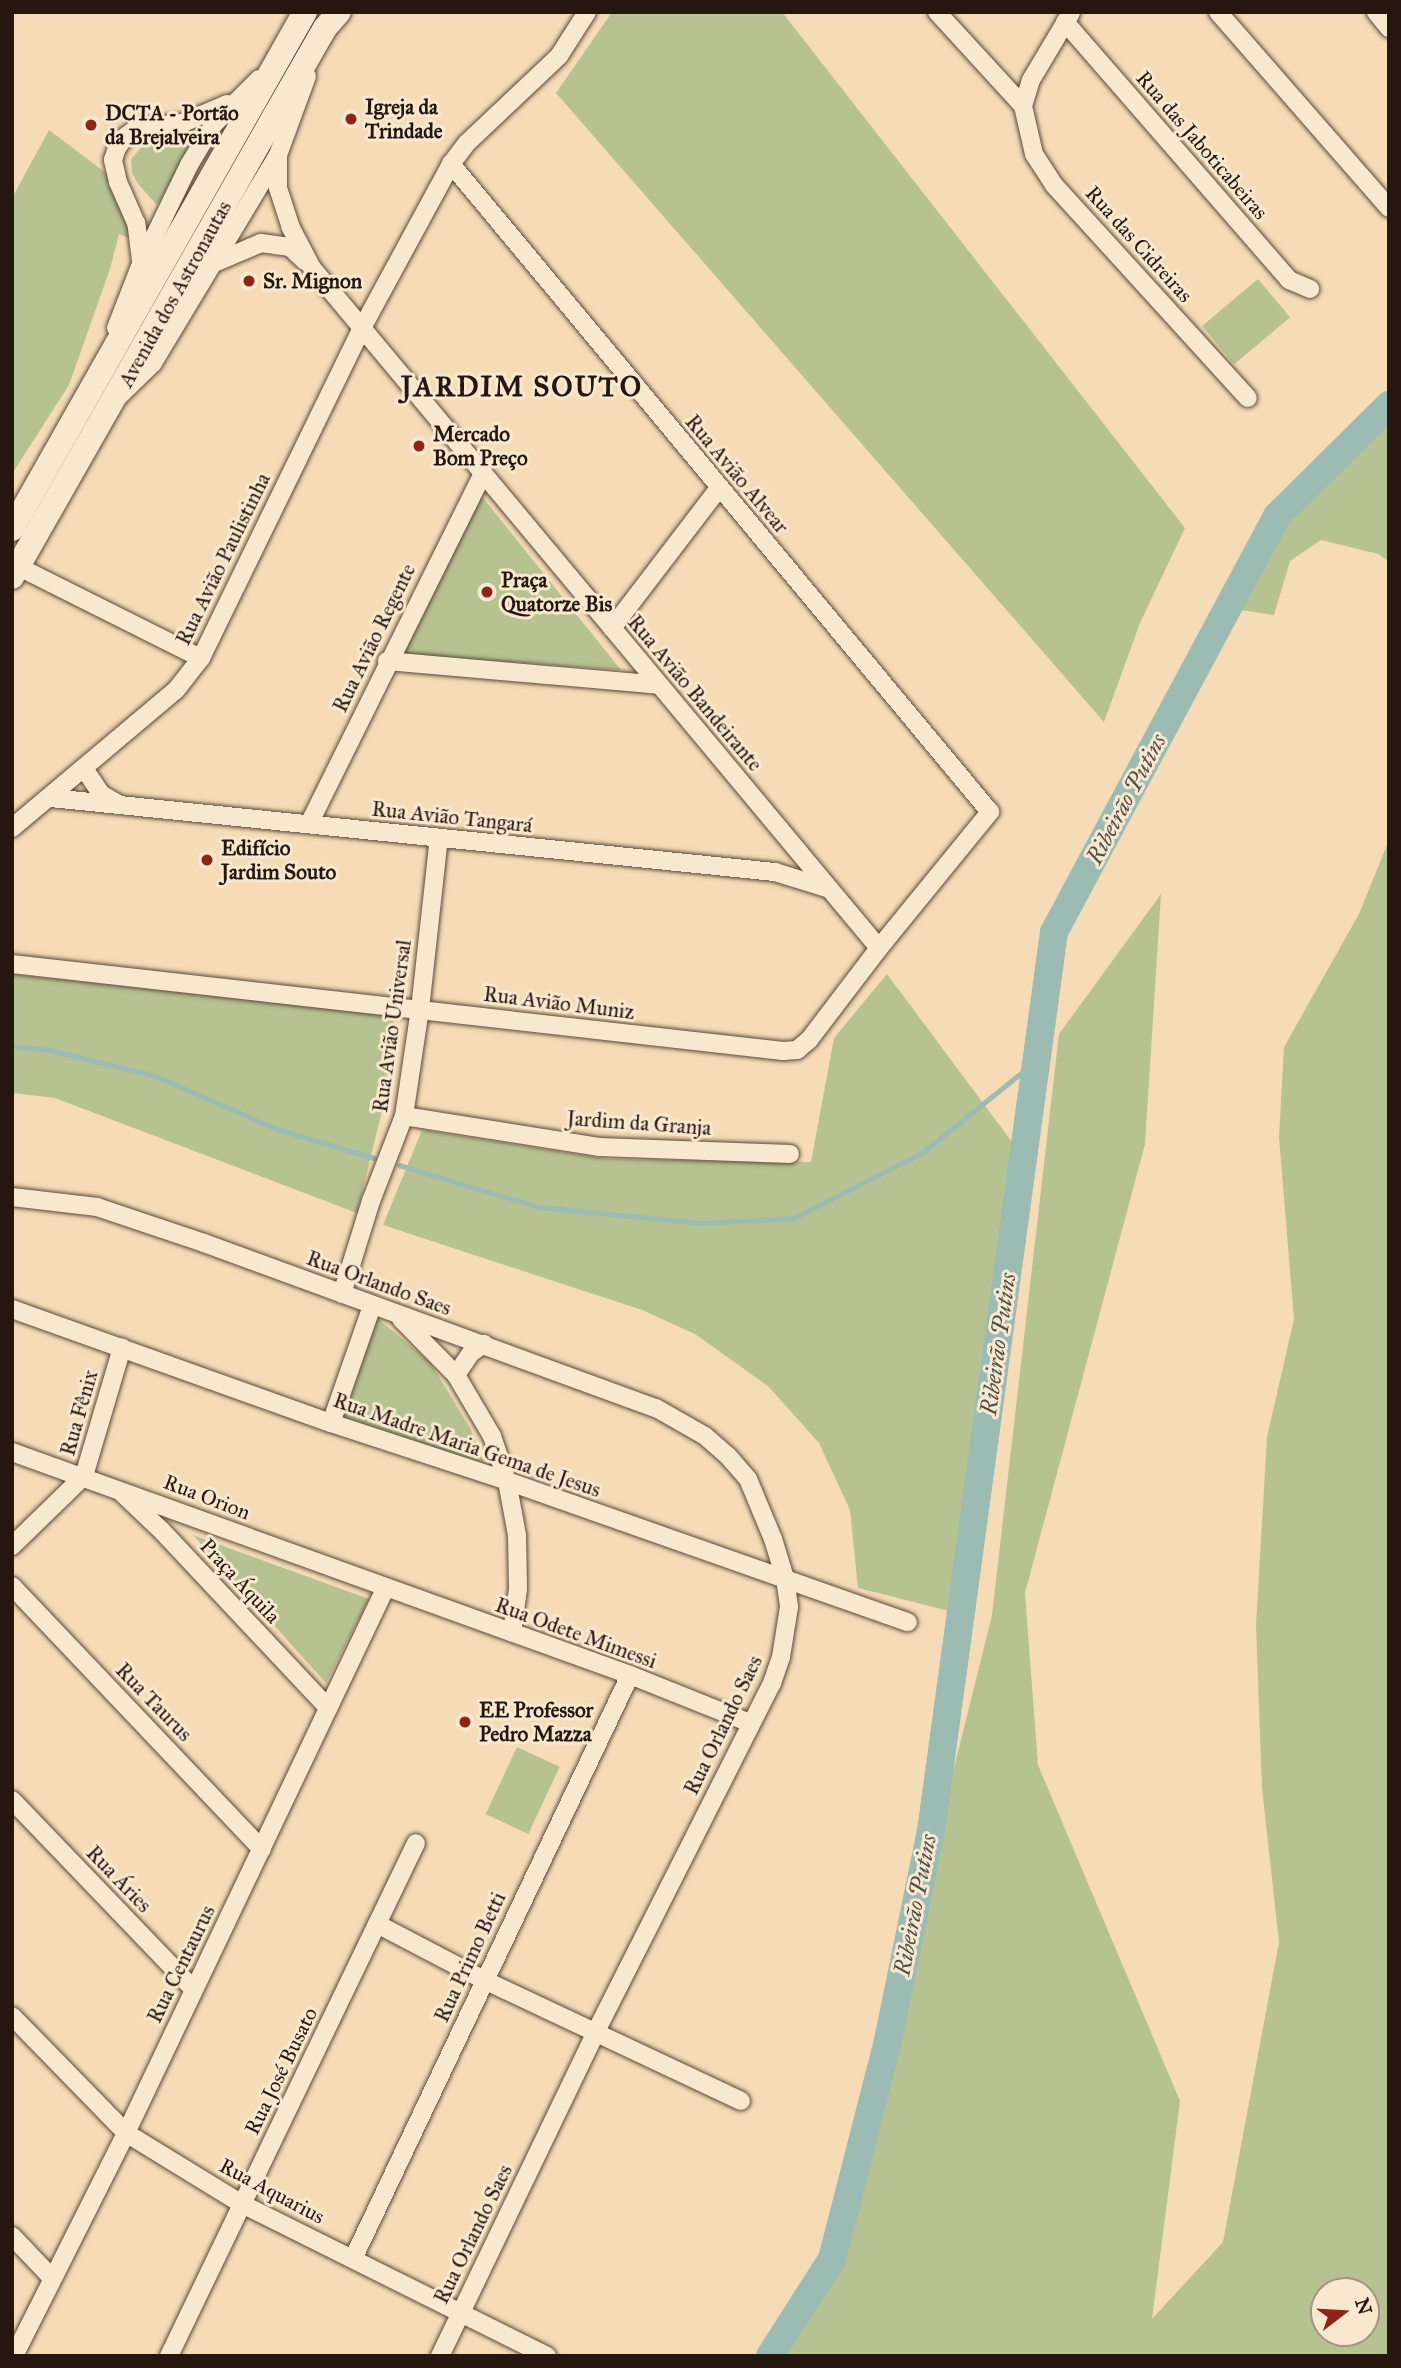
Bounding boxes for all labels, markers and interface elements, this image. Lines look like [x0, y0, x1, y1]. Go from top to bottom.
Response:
street label: Rua das Jaboticabeiras [1131, 66, 1273, 224]
place label: Igreja da Trindade [365, 94, 443, 144]
place label: DCTA - Portão da Brejalveira [105, 100, 239, 150]
marker: Igreja da Trindade [343, 111, 359, 127]
marker: DCTA - Portão da Brejalveira [83, 117, 99, 133]
street label: Rua das Cidreiras [1080, 181, 1198, 307]
street label: Avenida dos Astronautas [113, 196, 237, 392]
place label: Sr. Mignon [263, 268, 362, 294]
marker: Sr. Mignon [241, 273, 257, 289]
district label: JARDIM SOUTO [402, 370, 642, 404]
street label: Rua Avião Alvear [680, 409, 794, 539]
place label: Mercado Bom Preço [433, 421, 528, 471]
marker: Mercado Bom Preço [411, 438, 427, 454]
street label: Rua Avião Paulistinha [170, 469, 276, 649]
street label: Rua Avião Regente [327, 560, 421, 716]
place label: Praça Quatorze Bis [501, 567, 612, 617]
marker: Praça Quatorze Bis [479, 584, 495, 600]
street label: Rua Avião Bandeirante [622, 610, 768, 776]
water label: Ribeirão Putins [1080, 729, 1172, 869]
street label: Rua Avião Tangará [370, 796, 534, 838]
place label: Edifício Jardim Souto [221, 835, 336, 885]
marker: Edifício Jardim Souto [199, 852, 215, 868]
street label: Rua Avião Universal [367, 938, 417, 1114]
street label: Rua Avião Muniz [482, 981, 636, 1025]
street label: Jardim da Granja [566, 1105, 712, 1141]
street label: Rua Orlando Saes [303, 1245, 455, 1321]
water label: Ribeirão Putins [974, 1271, 1022, 1417]
street label: Rua Fênix [55, 1367, 103, 1459]
street label: Rua Madre Maria Gema de Jesus [330, 1387, 604, 1503]
street label: Rua Orion [160, 1469, 254, 1525]
street label: Praça Áquila [195, 1533, 285, 1629]
street label: Rua Odete Mimessi [492, 1592, 660, 1674]
street label: Rua Orlando Saes [678, 1651, 768, 1799]
street label: Rua Taurus [110, 1658, 198, 1746]
place label: EE Professor Pedro Mazza [479, 1697, 593, 1747]
marker: EE Professor Pedro Mazza [457, 1714, 473, 1730]
water label: Ribeirão Putins [888, 1832, 942, 1978]
street label: Rua Áries [81, 1840, 157, 1918]
street label: Rua Primo Betti [429, 1888, 511, 2026]
street label: Rua Centaurus [142, 1901, 220, 2027]
street label: Rua José Busato [239, 2003, 323, 2139]
street label: Rua Aquarius [215, 2153, 329, 2229]
street label: Rua Orlando Saes [428, 2160, 518, 2308]
north arrow [1310, 2277, 1380, 2347]
text: N [1350, 2295, 1377, 2317]

